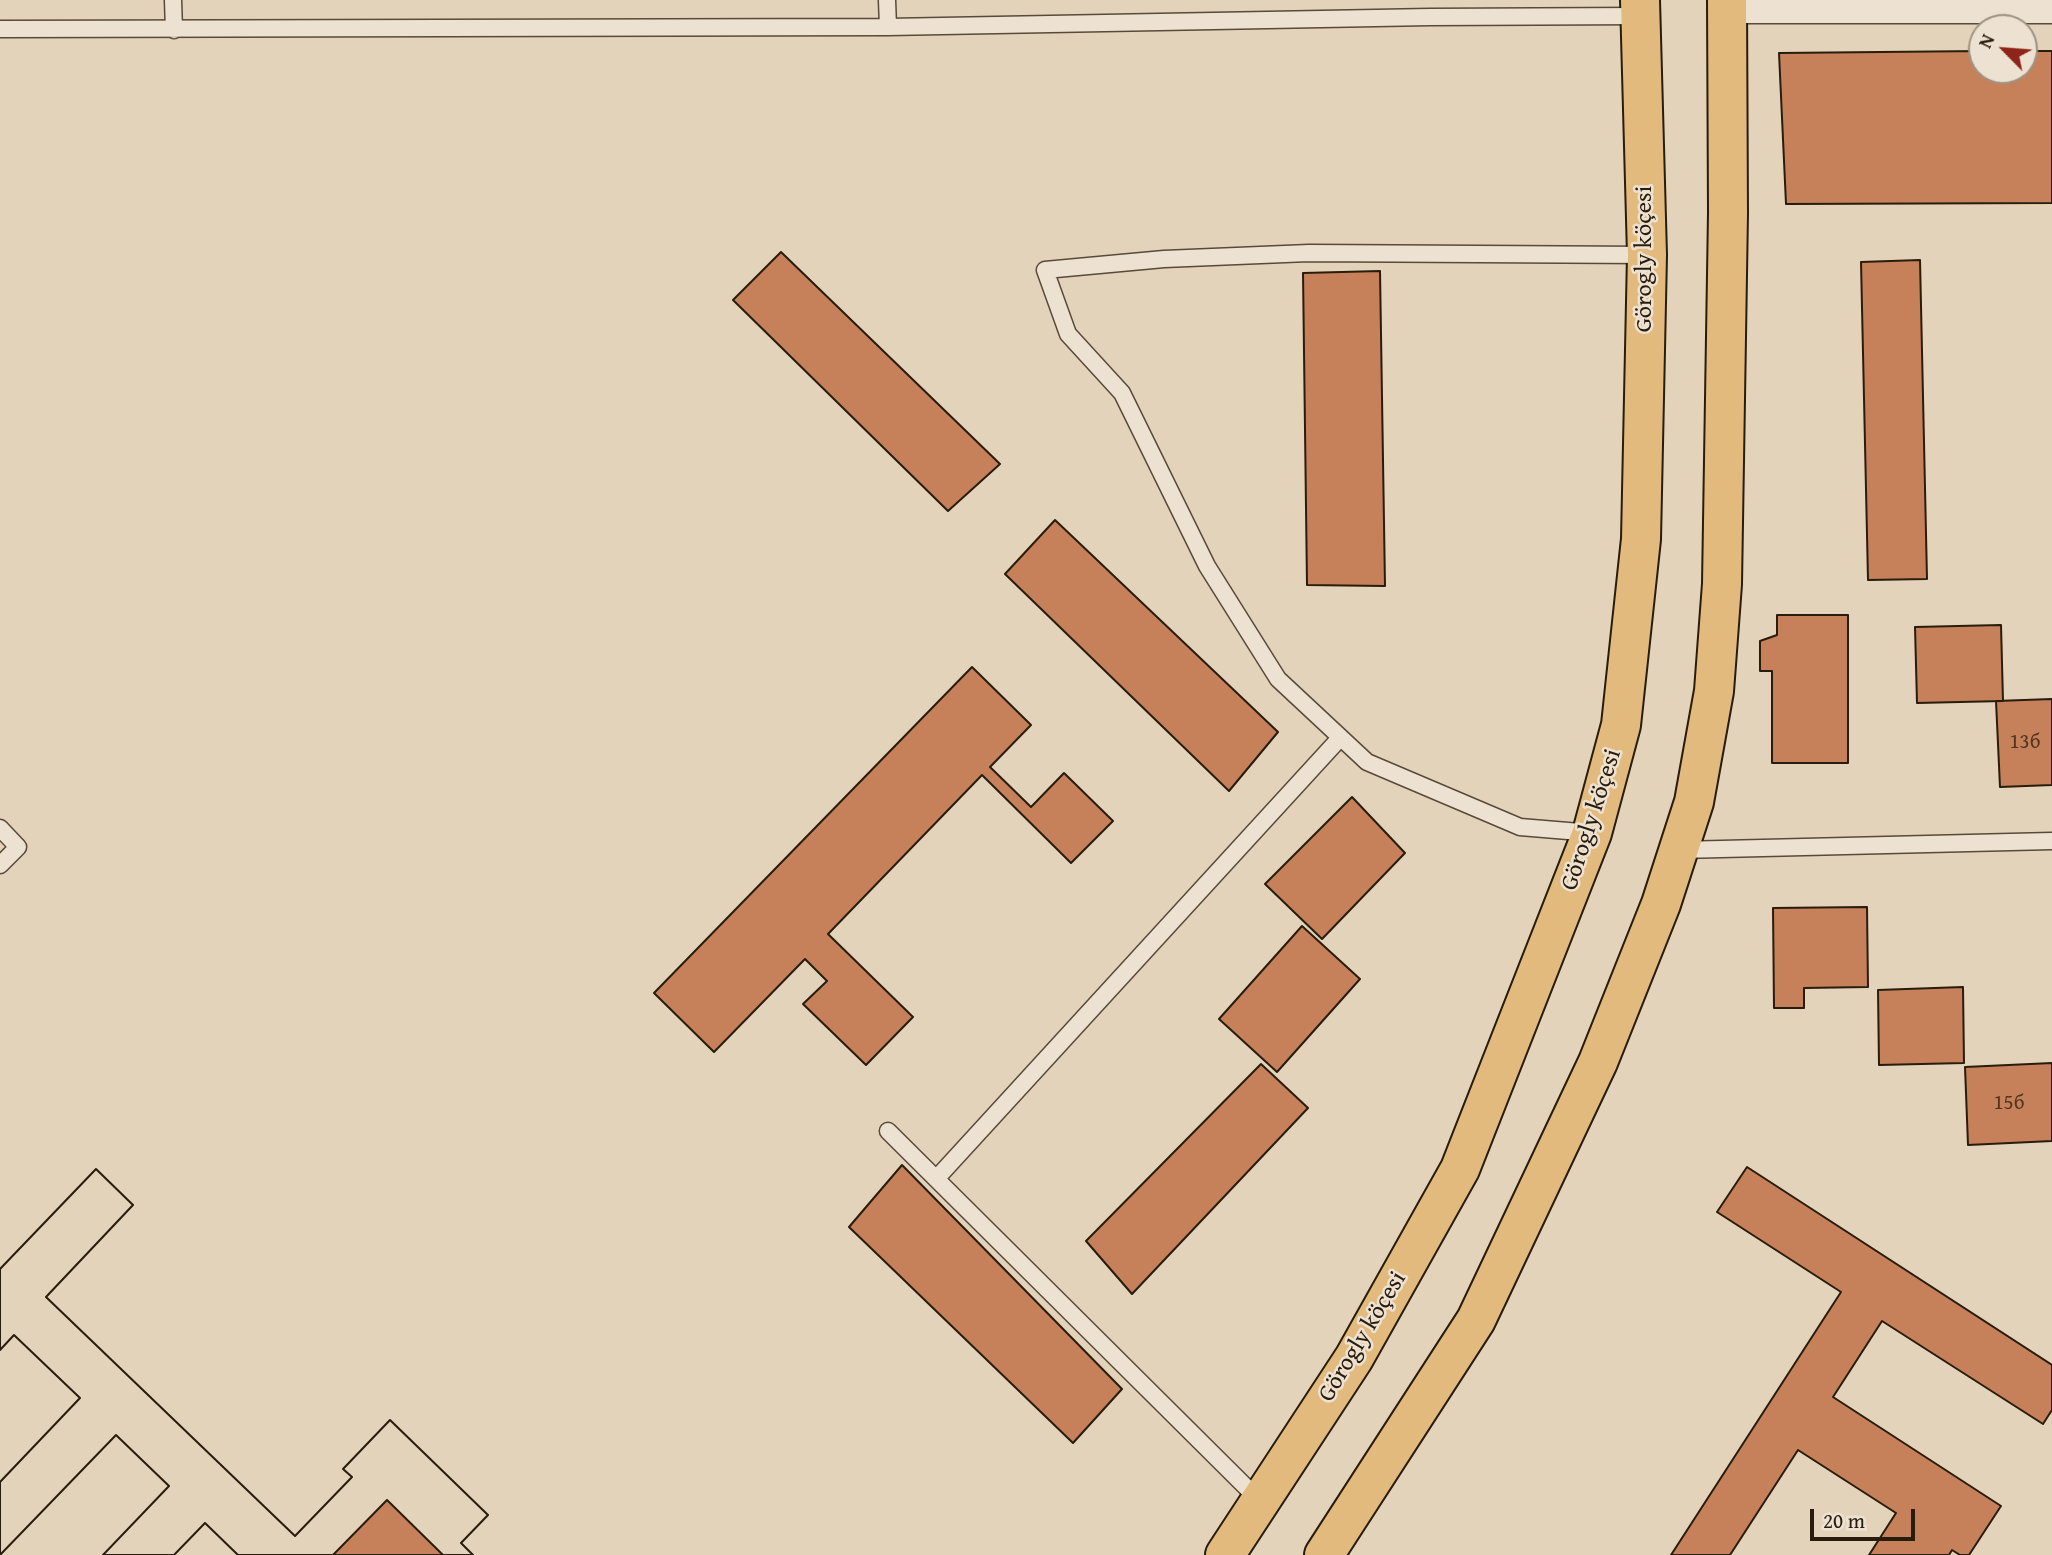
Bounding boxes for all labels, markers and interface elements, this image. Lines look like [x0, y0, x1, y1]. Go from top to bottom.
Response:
north arrow [1968, 14, 2038, 84]
text: N [1970, 29, 2001, 53]
street label: Görogly köçesi [1631, 186, 1659, 332]
house number: 13б [2010, 730, 2040, 756]
street label: Görogly köçesi [1556, 746, 1628, 894]
house number: 15б [1994, 1091, 2024, 1117]
street label: Görogly köçesi [1313, 1267, 1413, 1407]
scale bar [1814, 1496, 1919, 1540]
text: 20 m [1823, 1505, 1865, 1536]

